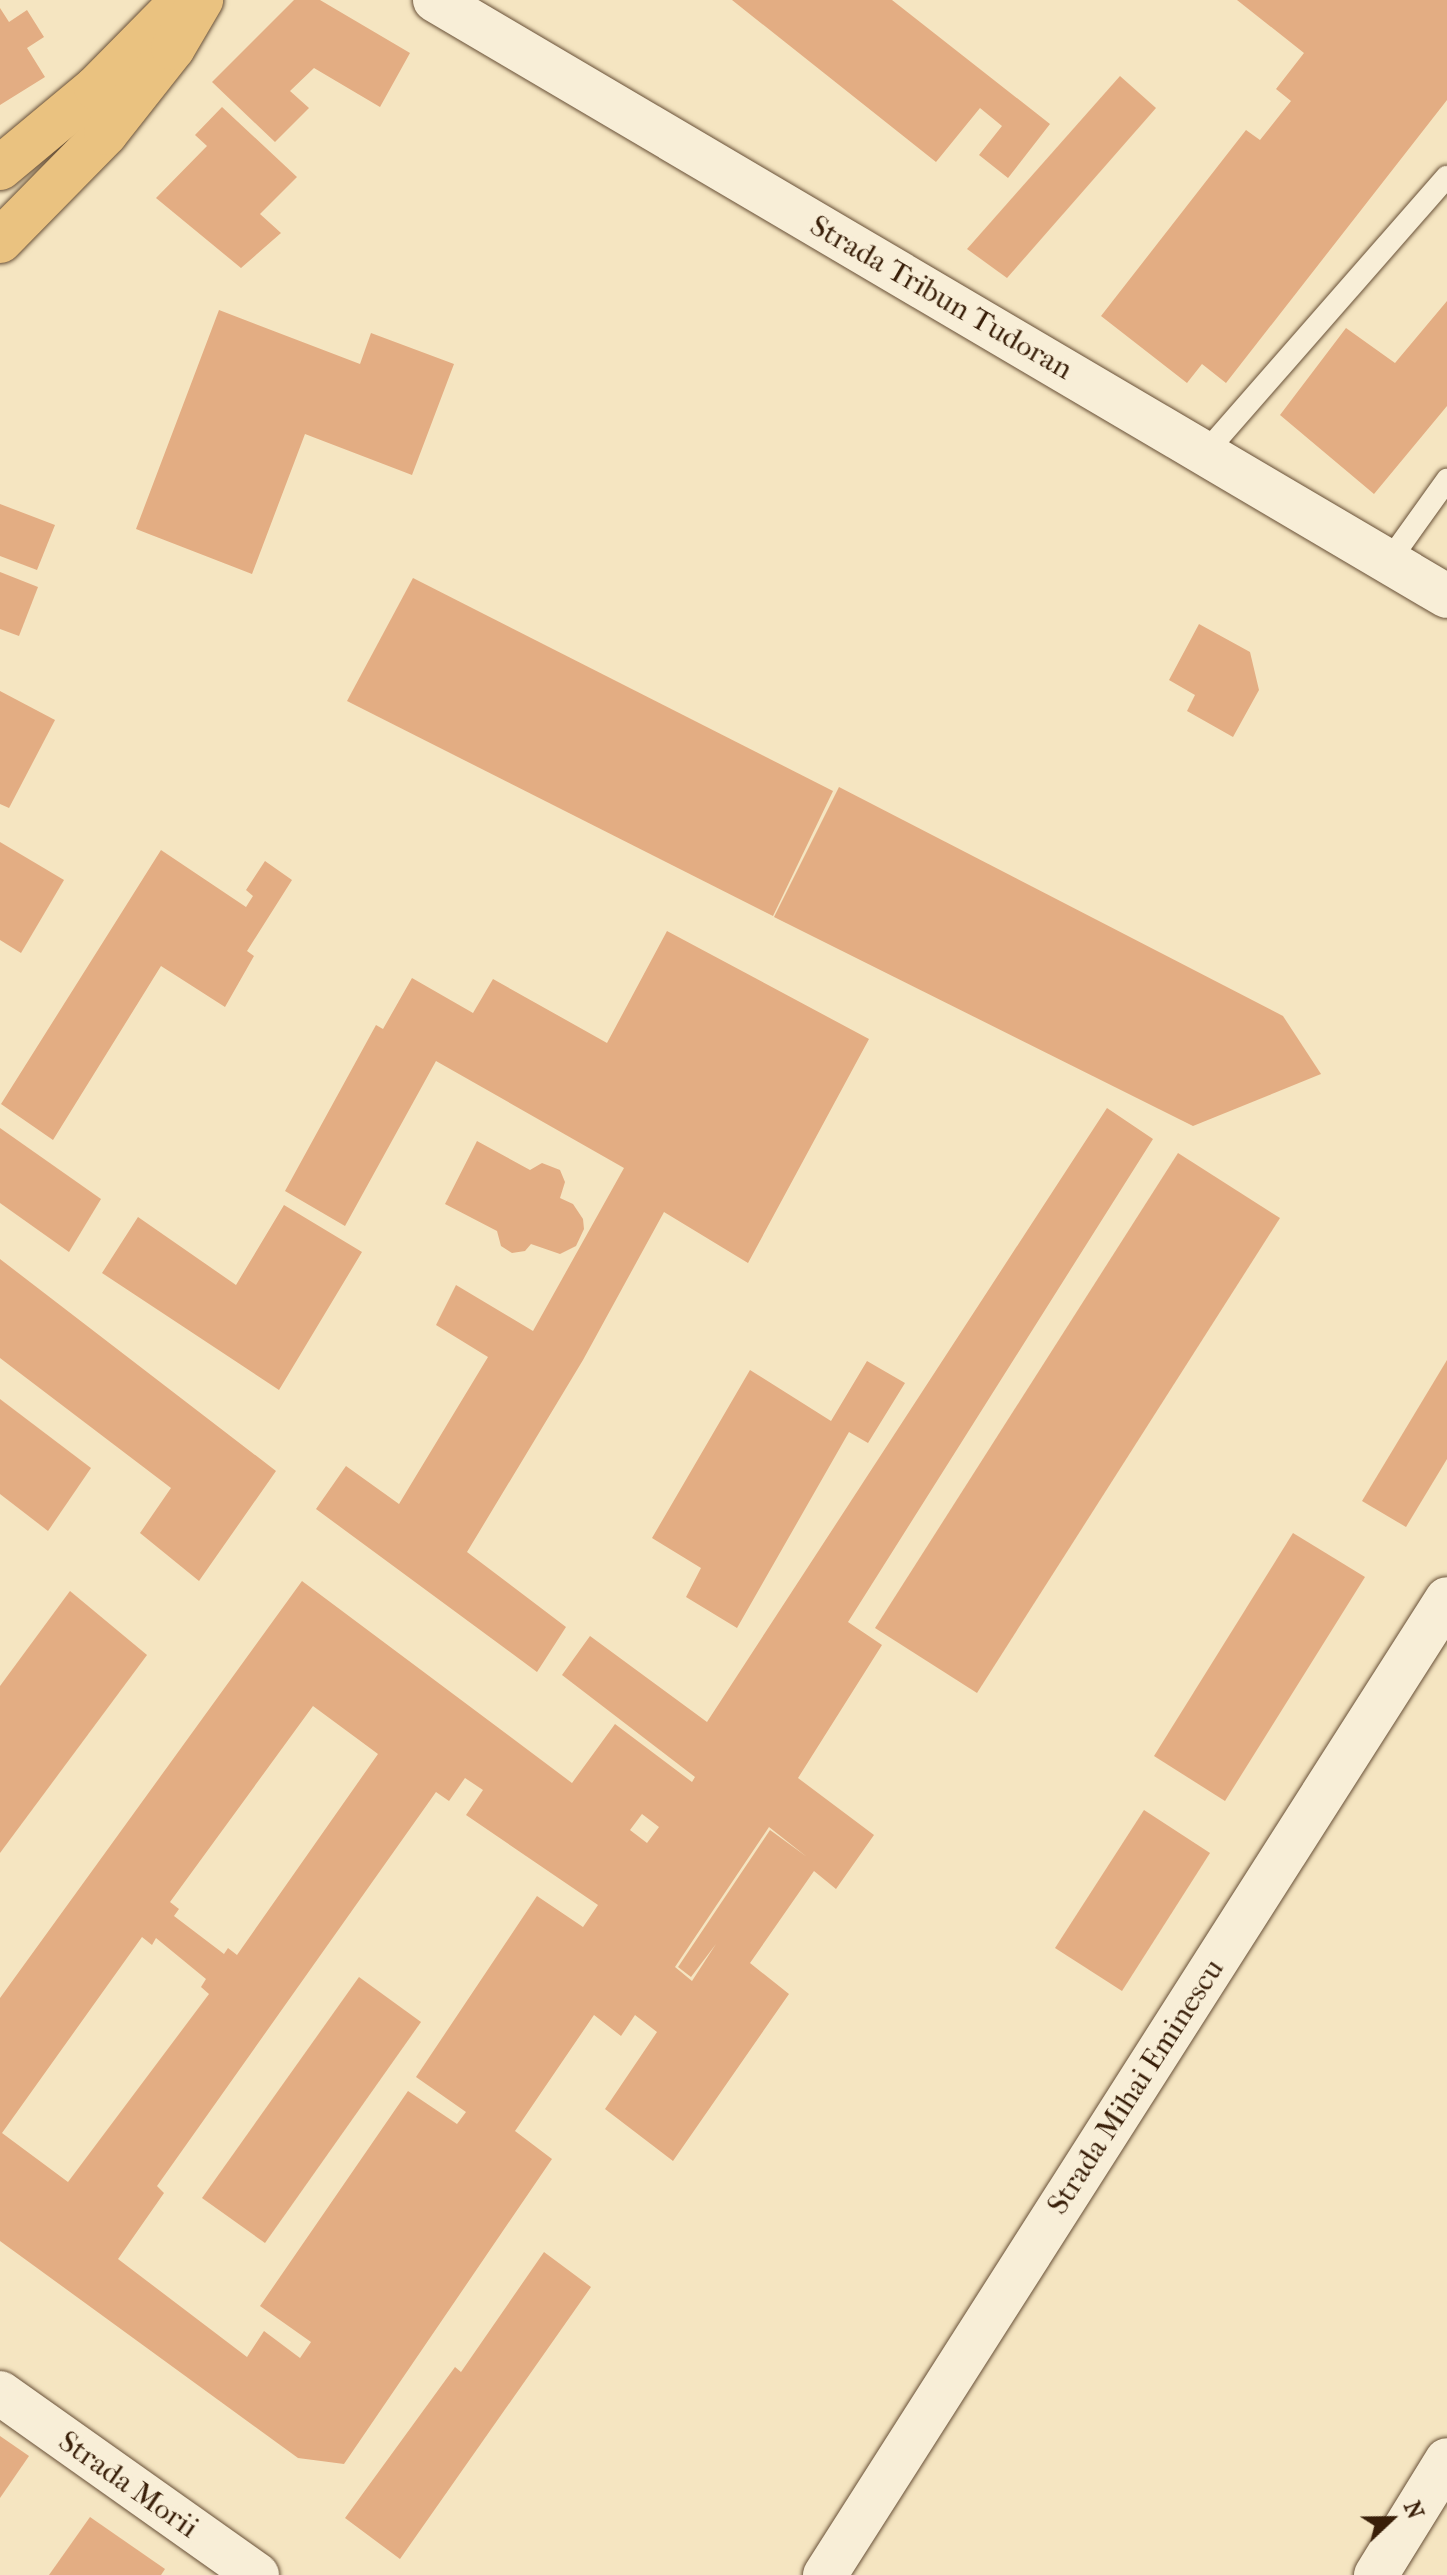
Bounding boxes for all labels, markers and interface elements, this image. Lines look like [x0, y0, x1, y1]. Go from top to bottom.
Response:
street label: Strada Tribun Tudoran [803, 208, 1079, 388]
street label: Strada Mihai Eminescu [1040, 1953, 1232, 2221]
street label: Strada Morii [51, 2424, 205, 2546]
north arrow [1351, 2479, 1431, 2559]
text: N [1398, 2497, 1428, 2523]

